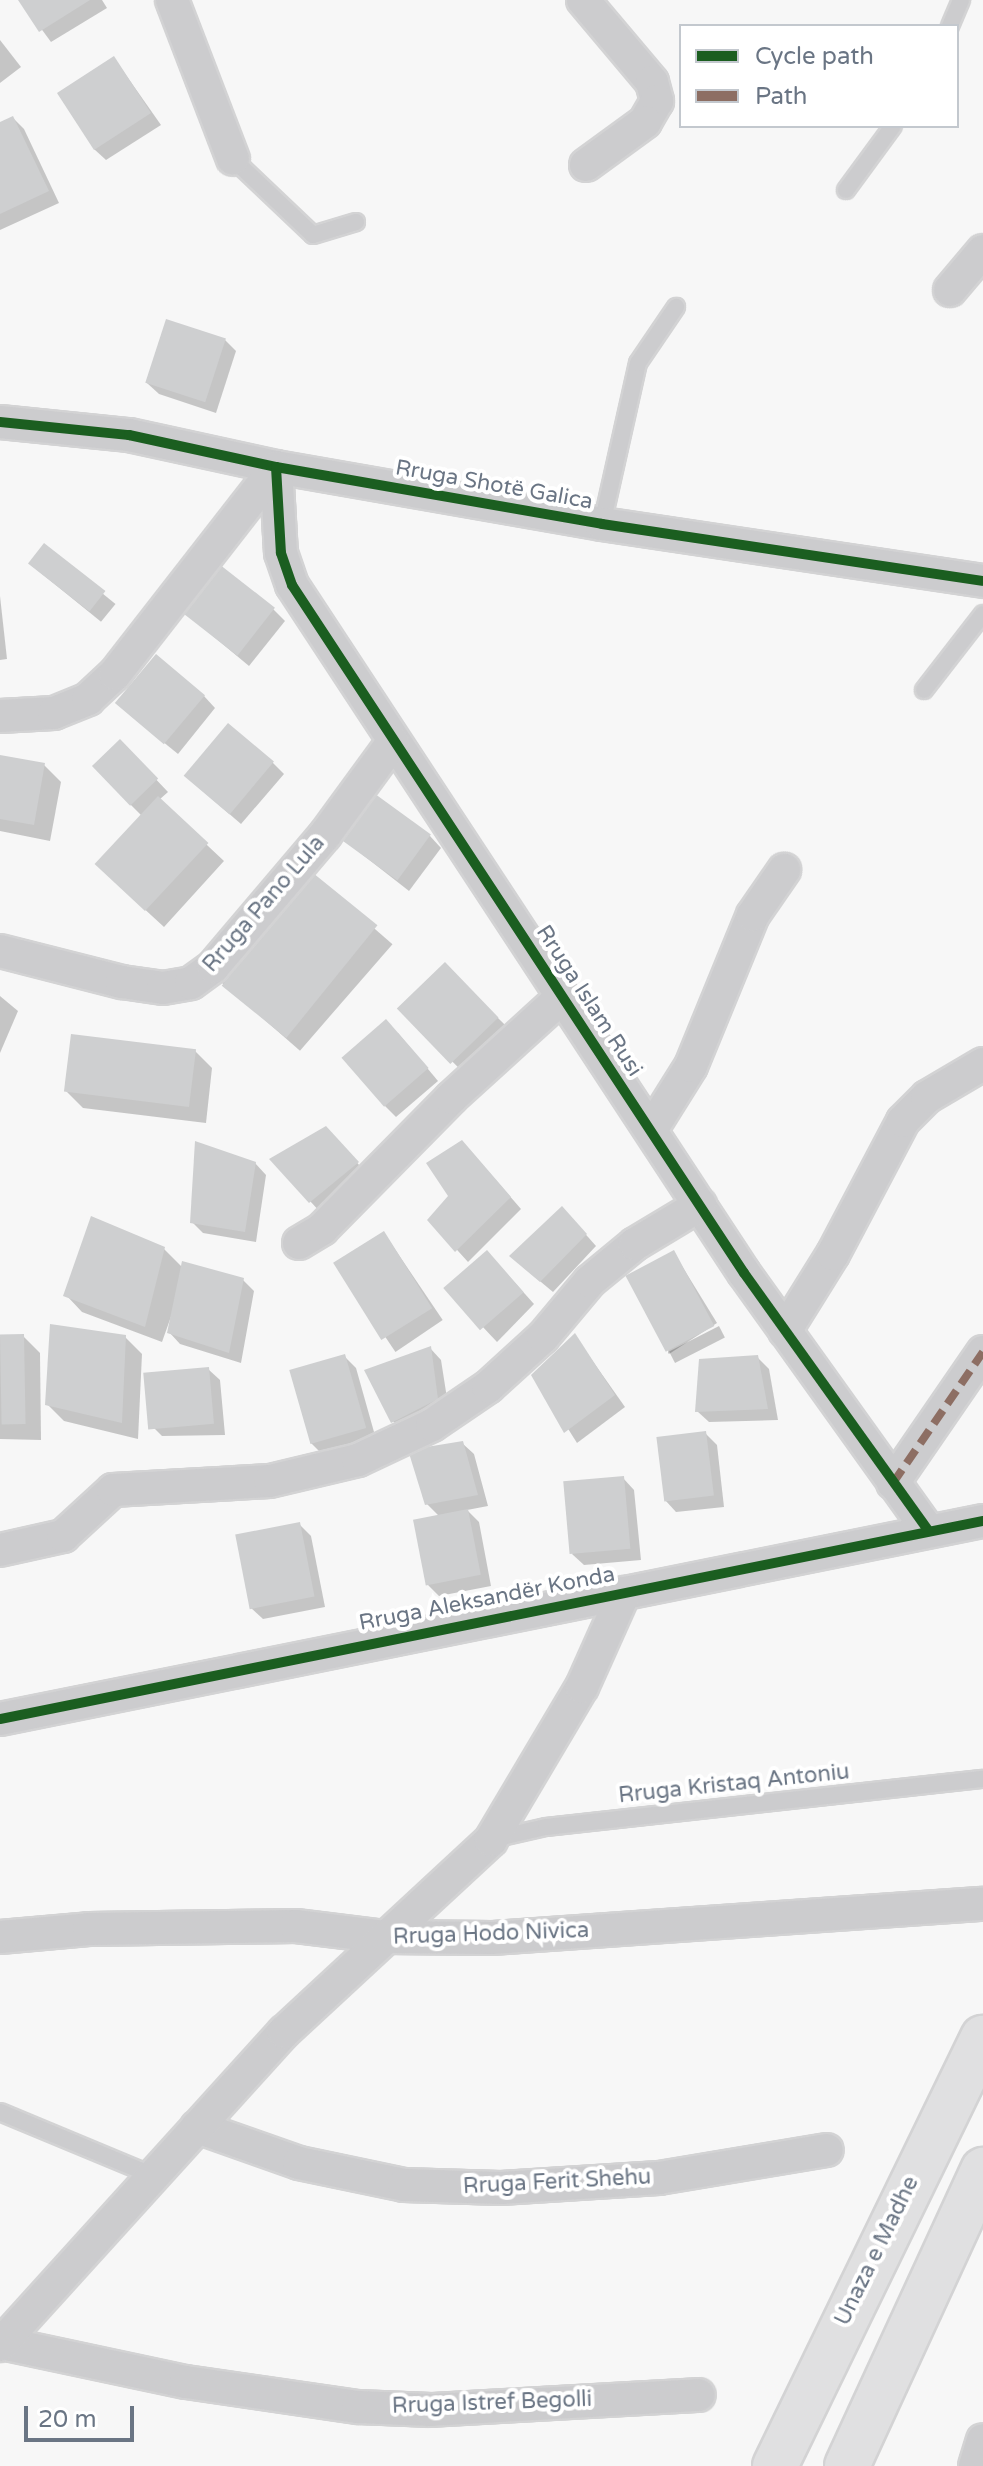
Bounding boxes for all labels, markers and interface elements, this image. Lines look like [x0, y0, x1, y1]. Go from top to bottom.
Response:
legend [679, 24, 959, 128]
text: Cycle path [755, 42, 874, 71]
text: Path [755, 82, 808, 111]
street label: Rruga Shotë Galica [393, 455, 595, 515]
street label: Rruga Pano Lula [197, 830, 331, 978]
street label: Rruga Islam Rusi [530, 920, 648, 1082]
street label: Rruga Aleksandër Konda [357, 1561, 617, 1637]
street label: Rruga Kristaq Antoniu [617, 1759, 851, 1809]
street label: Rruga Hodo Nivica [392, 1917, 590, 1951]
street label: Rruga Ferit Shehu [462, 2164, 652, 2200]
street label: Unaza e Madhe [829, 2172, 925, 2330]
street label: Rruga Istref Begolli [391, 2386, 593, 2420]
scale bar [28, 2390, 138, 2440]
text: 20 m [38, 2405, 96, 2434]

